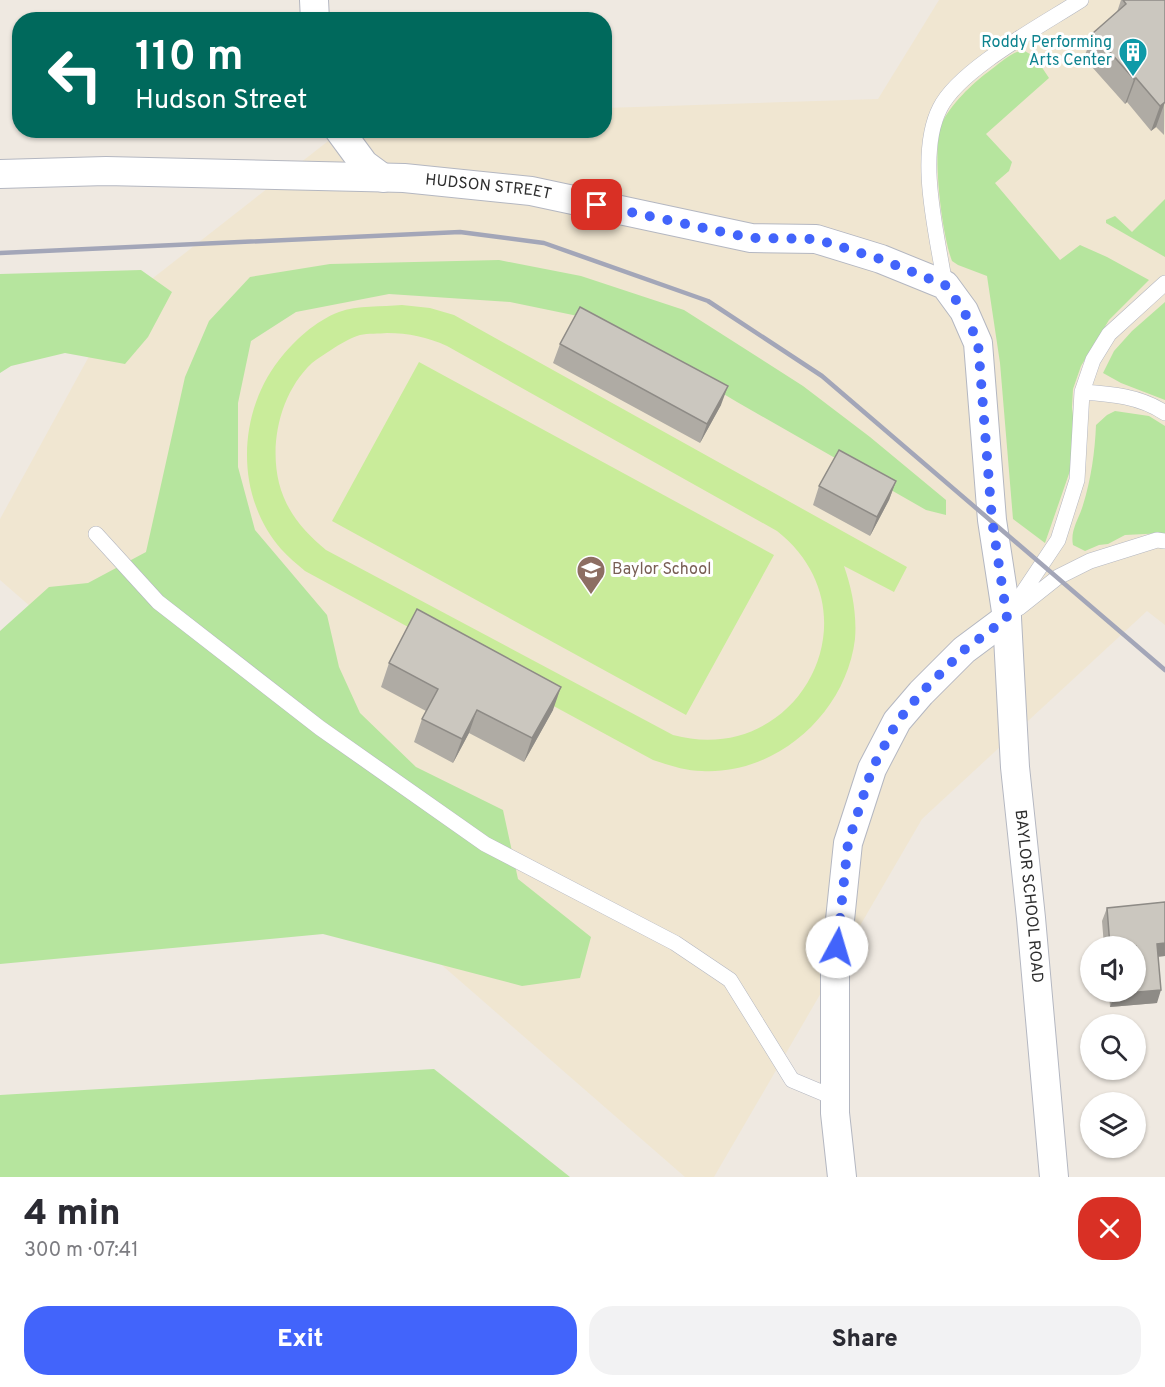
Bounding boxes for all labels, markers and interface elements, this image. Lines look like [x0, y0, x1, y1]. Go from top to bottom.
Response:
text: 110 m [135, 32, 244, 85]
place label: Roddy Performing Arts Center [981, 33, 1112, 71]
icon: left [36, 36, 114, 114]
building icon: Roddy Performing Arts Center [1117, 36, 1149, 78]
text: Hudson Street [135, 84, 307, 118]
street label: HUDSON STREET [424, 170, 553, 205]
pin [571, 179, 622, 230]
icon: arrive [580, 188, 613, 221]
school or university icon: Baylor School [575, 554, 607, 596]
place label: Baylor School [612, 560, 711, 580]
street label: BAYLOR SCHOOL ROAD [1010, 809, 1047, 984]
position arrow [805, 915, 869, 979]
map controls [1080, 936, 1146, 1158]
button: sound [1080, 936, 1146, 1002]
button: search [1080, 1014, 1146, 1080]
button: layers [1080, 1092, 1146, 1158]
text: 4 min [24, 1192, 121, 1238]
button: close [1078, 1197, 1141, 1260]
text: 300 m · 07:41 [24, 1238, 139, 1264]
button: Exit [24, 1306, 577, 1375]
button: Share [589, 1306, 1141, 1375]

